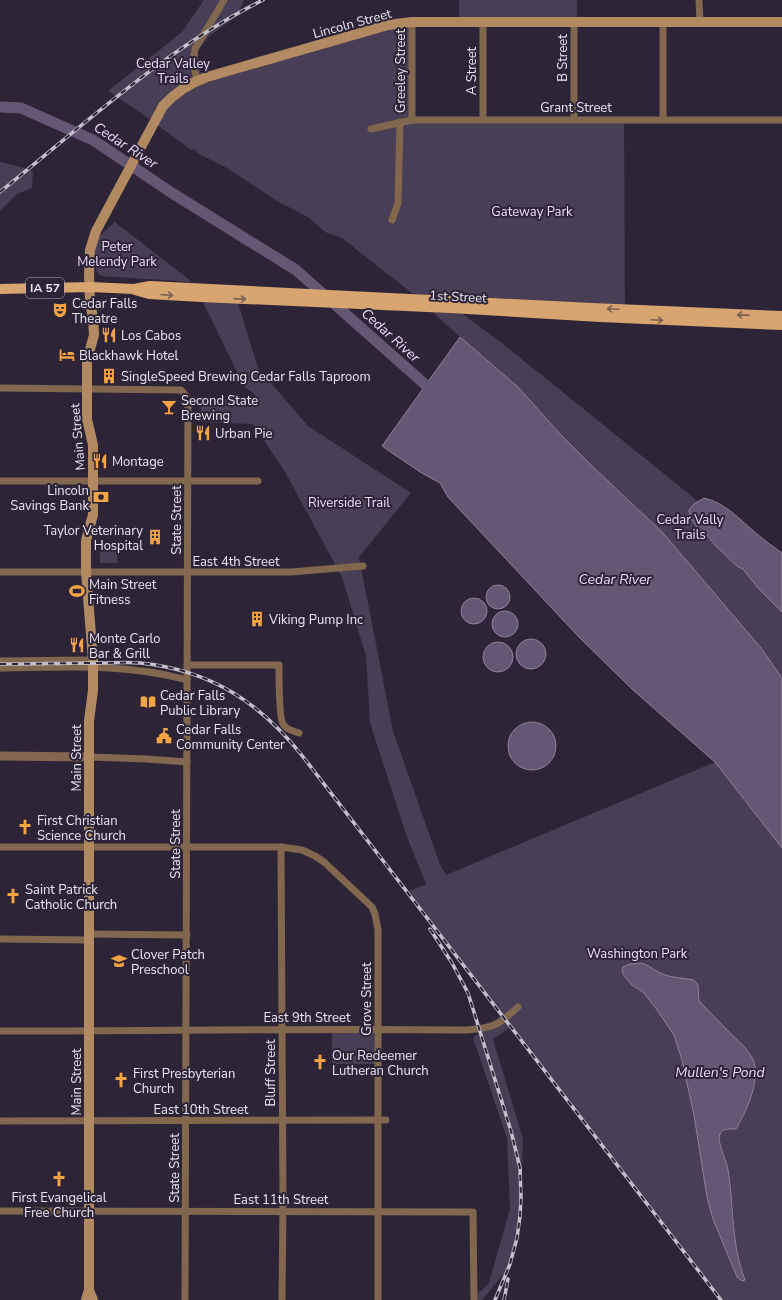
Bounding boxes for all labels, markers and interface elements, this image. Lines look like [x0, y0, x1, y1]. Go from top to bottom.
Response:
street label: Lincoln Street [311, 5, 394, 43]
street label: Greeley Street [392, 29, 410, 113]
street label: B Street [554, 34, 572, 82]
street label: A Street [463, 46, 481, 95]
park label: Cedar Valley Trails [136, 55, 210, 88]
street label: Grant Street [540, 99, 612, 117]
water label: Cedar River [90, 118, 162, 174]
park label: Gateway Park [491, 203, 573, 221]
park label: Peter Melendy Park [77, 238, 157, 271]
road number: IA 57 [26, 278, 64, 298]
street label: 1st Street [429, 287, 487, 308]
one-way arrow [160, 292, 173, 299]
place label: Cedar Falls Theatre [72, 295, 137, 328]
one-way arrow [233, 295, 246, 303]
theatre icon: Cedar Falls Theatre [51, 301, 69, 319]
water label: Cedar River [357, 304, 425, 367]
one-way arrow [607, 305, 620, 313]
one-way arrow [737, 311, 750, 319]
one-way arrow [650, 316, 663, 323]
restaurant icon: Los Cabos [100, 326, 118, 344]
place label: Los Cabos [121, 327, 181, 345]
hotel icon: Blackhawk Hotel [58, 346, 76, 364]
place label: Blackhawk Hotel [79, 347, 178, 365]
building icon: SingleSpeed Brewing Cedar Falls Taproom [100, 367, 118, 385]
place label: SingleSpeed Brewing Cedar Falls Taproom [121, 368, 371, 386]
place label: Second State Brewing [181, 392, 258, 425]
bar icon: Second State Brewing [160, 398, 178, 416]
street label: Main Street [66, 402, 90, 471]
restaurant icon: Urban Pie [194, 424, 212, 442]
place label: Urban Pie [215, 425, 273, 443]
restaurant icon: Montage [91, 452, 109, 470]
place label: Montage [112, 453, 164, 471]
place label: Lincoln Savings Bank [10, 482, 89, 515]
street label: State Street [168, 485, 186, 555]
bank icon: Lincoln Savings Bank [92, 488, 110, 506]
park label: Riverside Trail [308, 494, 390, 512]
park label: Cedar Vally Trails [656, 511, 724, 544]
place label: Taylor Veterinary Hospital [43, 522, 143, 555]
building icon: Taylor Veterinary Hospital [146, 528, 164, 546]
street label: East 4th Street [193, 553, 280, 571]
water label: Cedar River [579, 570, 652, 589]
place label: Main Street Fitness [89, 576, 157, 609]
sports icon: Main Street Fitness [68, 582, 86, 600]
building icon: Viking Pump Inc [248, 610, 266, 628]
place label: Viking Pump Inc [268, 611, 363, 629]
place label: Monte Carlo Bar & Grill [89, 630, 161, 663]
restaurant icon: Monte Carlo Bar & Grill [68, 636, 86, 654]
place label: Cedar Falls Public Library [160, 687, 240, 720]
library icon: Cedar Falls Public Library [139, 693, 157, 711]
place label: Cedar Falls Community Center [176, 721, 285, 754]
street label: Main Street [68, 724, 86, 792]
public building icon: Cedar Falls Community Center [155, 727, 173, 745]
street label: State Street [167, 809, 185, 879]
place label: First Christian Science Church [37, 812, 126, 845]
church icon: First Christian Science Church [16, 818, 34, 836]
place label: Saint Patrick Catholic Church [25, 881, 117, 914]
church icon: Saint Patrick Catholic Church [4, 887, 22, 905]
park label: Washington Park [587, 945, 688, 963]
place label: Clover Patch Preschool [131, 946, 205, 979]
school or university icon: Clover Patch Preschool [110, 952, 128, 970]
street label: Grove Street [358, 962, 376, 1036]
street label: East 9th Street [264, 1009, 351, 1027]
street label: Bluff Street [262, 1039, 280, 1107]
place label: Our Redeemer Lutheran Church [332, 1047, 429, 1080]
street label: Main Street [68, 1048, 86, 1116]
church icon: Our Redeemer Lutheran Church [311, 1053, 329, 1071]
water label: Mullen's Pond [675, 1063, 765, 1082]
place label: First Presbyterian Church [133, 1065, 235, 1098]
church icon: First Presbyterian Church [112, 1071, 130, 1089]
street label: East 10th Street [154, 1101, 249, 1119]
street label: State Street [166, 1133, 184, 1203]
church icon: First Evangelical Free Church [50, 1170, 68, 1188]
place label: First Evangelical Free Church [11, 1189, 107, 1222]
street label: East 11th Street [234, 1191, 329, 1209]

